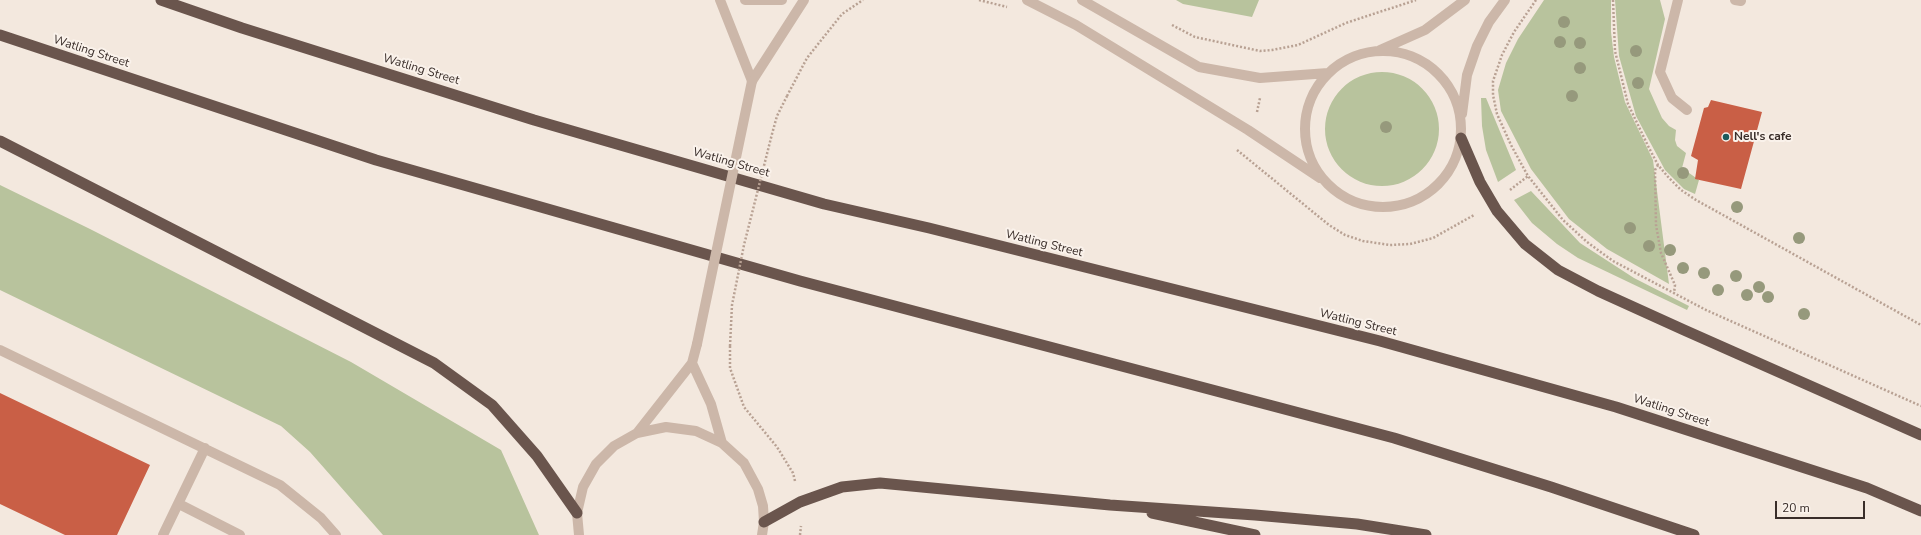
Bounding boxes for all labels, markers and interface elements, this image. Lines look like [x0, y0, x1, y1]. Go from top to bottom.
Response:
street label: Watling Street [51, 33, 131, 71]
street label: Watling Street [381, 52, 461, 88]
place label: Nell's cafe [1734, 130, 1792, 144]
marker: Nell's cafe [1721, 132, 1731, 142]
street label: Watling Street [691, 145, 771, 181]
street label: Watling Street [1004, 227, 1084, 261]
street label: Watling Street [1318, 306, 1398, 340]
street label: Watling Street [1631, 392, 1711, 430]
scale bar [1777, 493, 1867, 519]
text: 20 m [1782, 500, 1810, 516]

